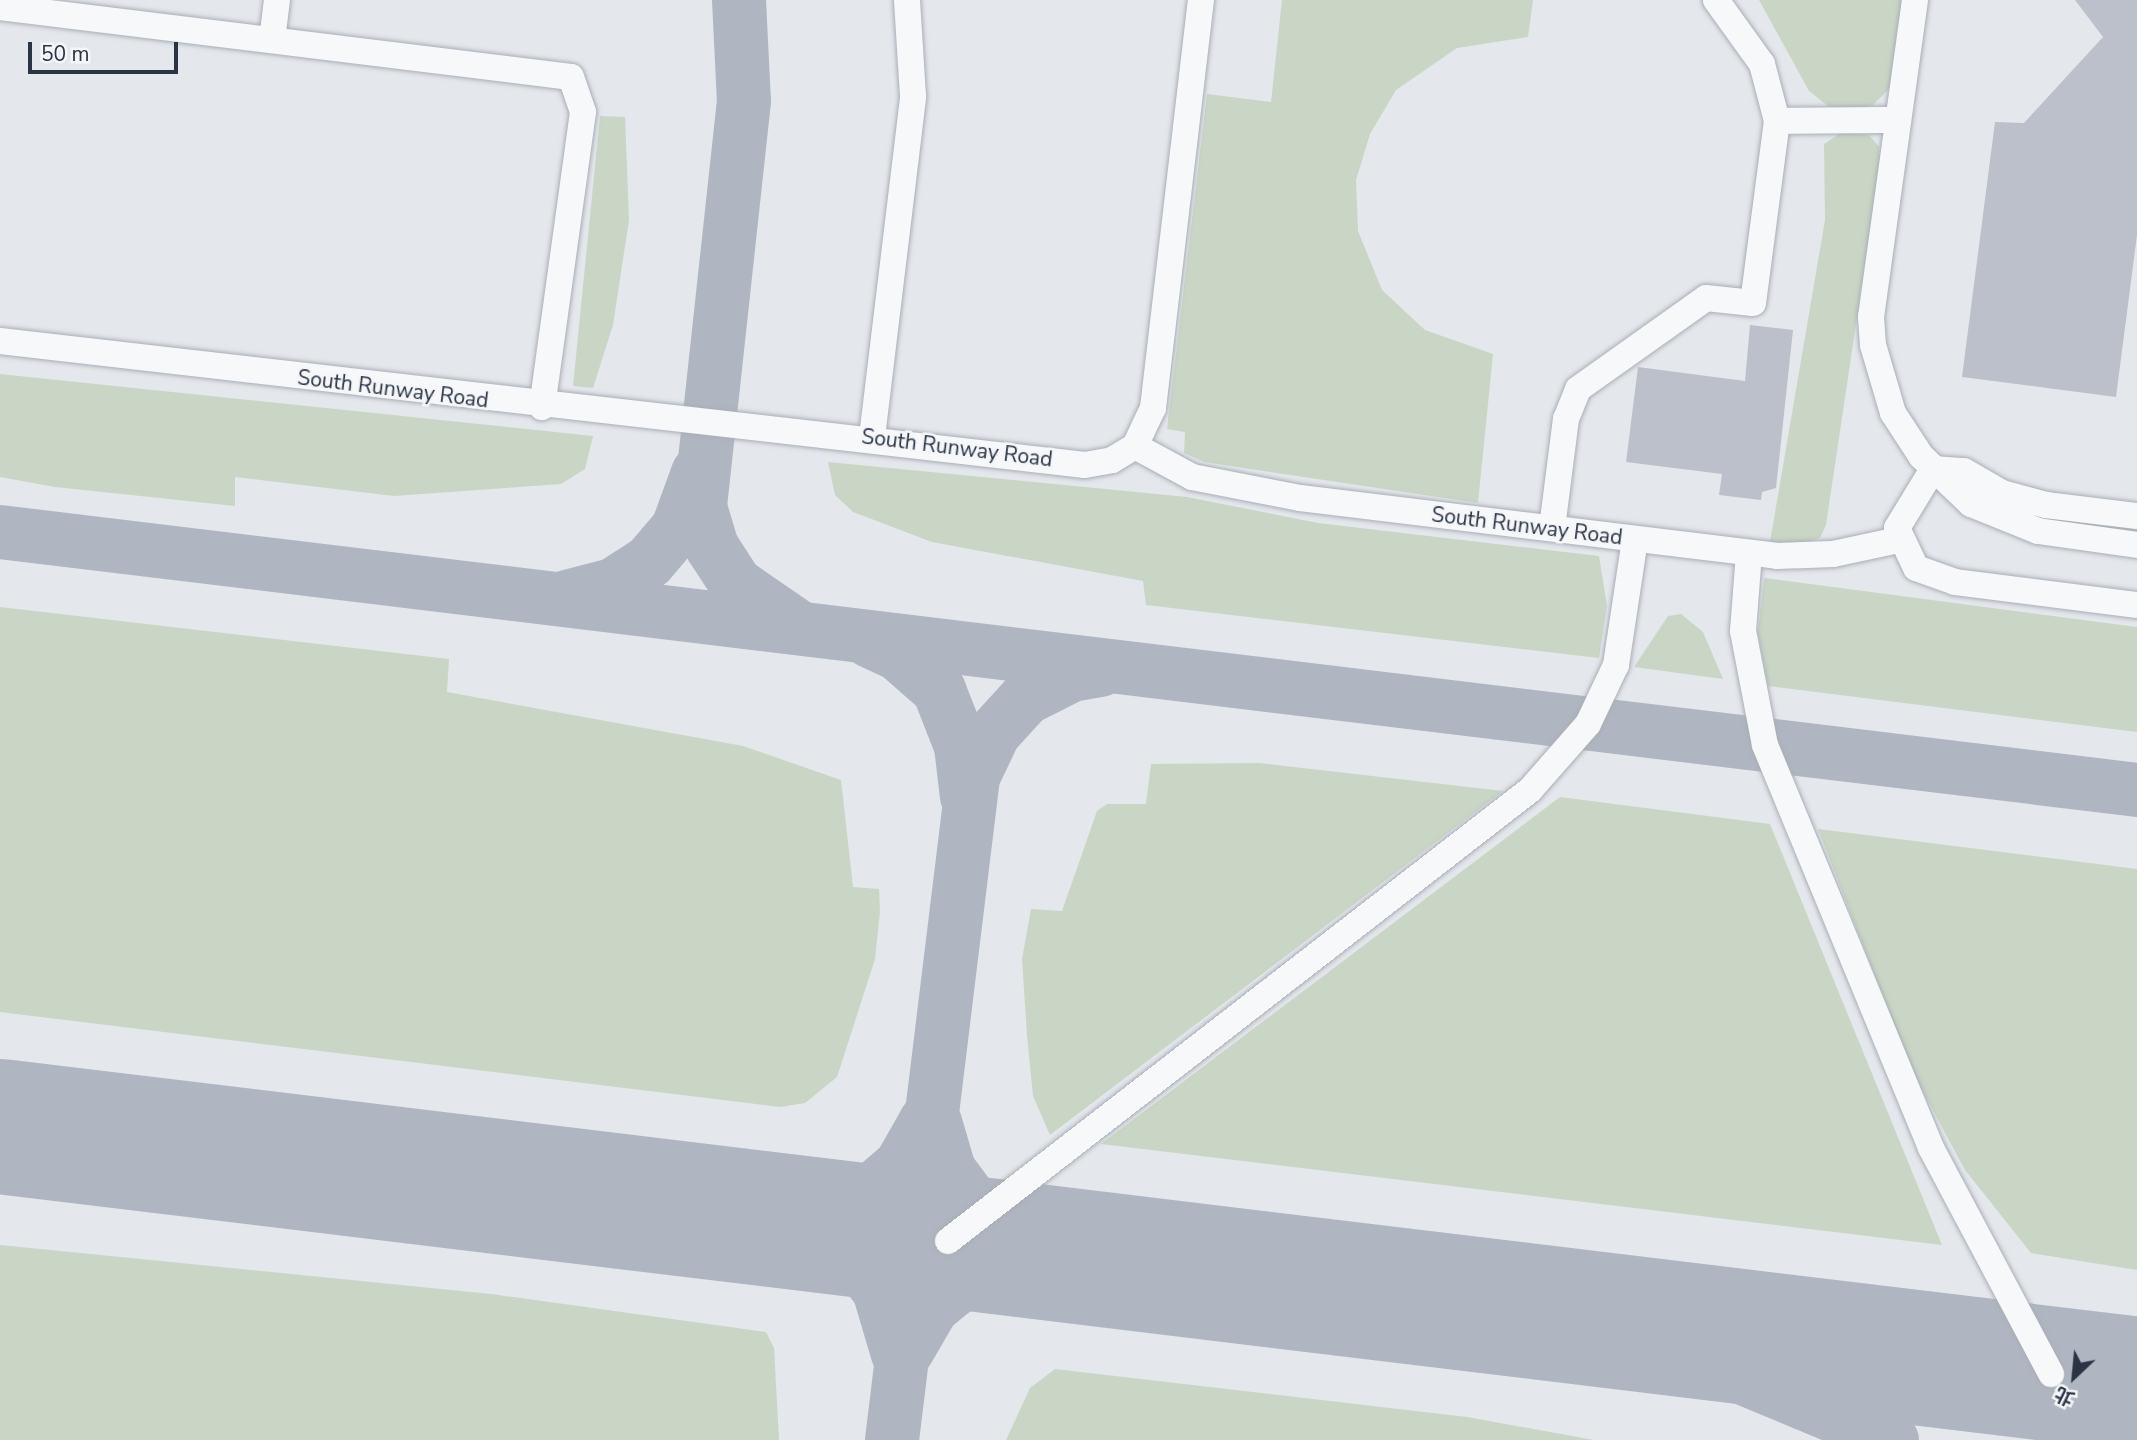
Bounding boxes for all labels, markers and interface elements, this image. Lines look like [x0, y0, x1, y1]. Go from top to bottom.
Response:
scale bar [32, 28, 182, 72]
text: 50 m [41, 40, 90, 68]
street label: South Runway Road [296, 365, 490, 413]
street label: South Runway Road [860, 424, 1054, 472]
street label: South Runway Road [1430, 502, 1624, 550]
north arrow [2039, 1342, 2109, 1412]
text: 北 [2051, 1380, 2079, 1412]

